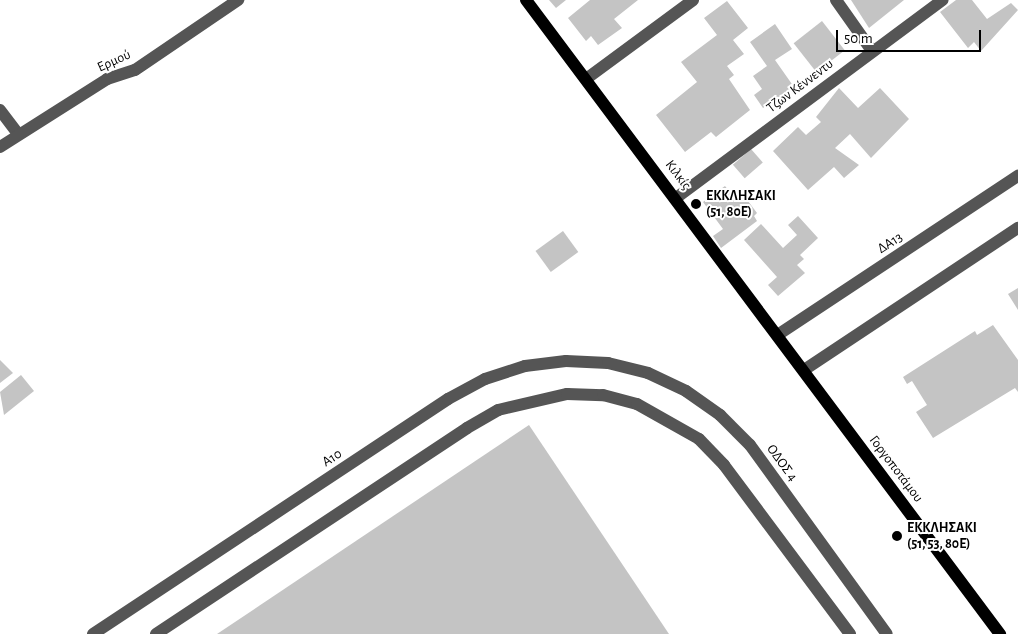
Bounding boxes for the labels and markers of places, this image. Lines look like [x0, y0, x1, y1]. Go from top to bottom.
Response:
place label: ΕΚΚΛΗΣΑΚΙ (51, 80Ε) [706, 188, 776, 220]
marker: ΕΚΚΛΗΣΑΚΙ (51, 80Ε) [690, 198, 702, 210]
place label: ΕΚΚΛΗΣΑΚΙ (51, 53, 80Ε) [907, 520, 977, 552]
marker: ΕΚΚΛΗΣΑΚΙ (51, 53, 80Ε) [891, 530, 903, 542]

